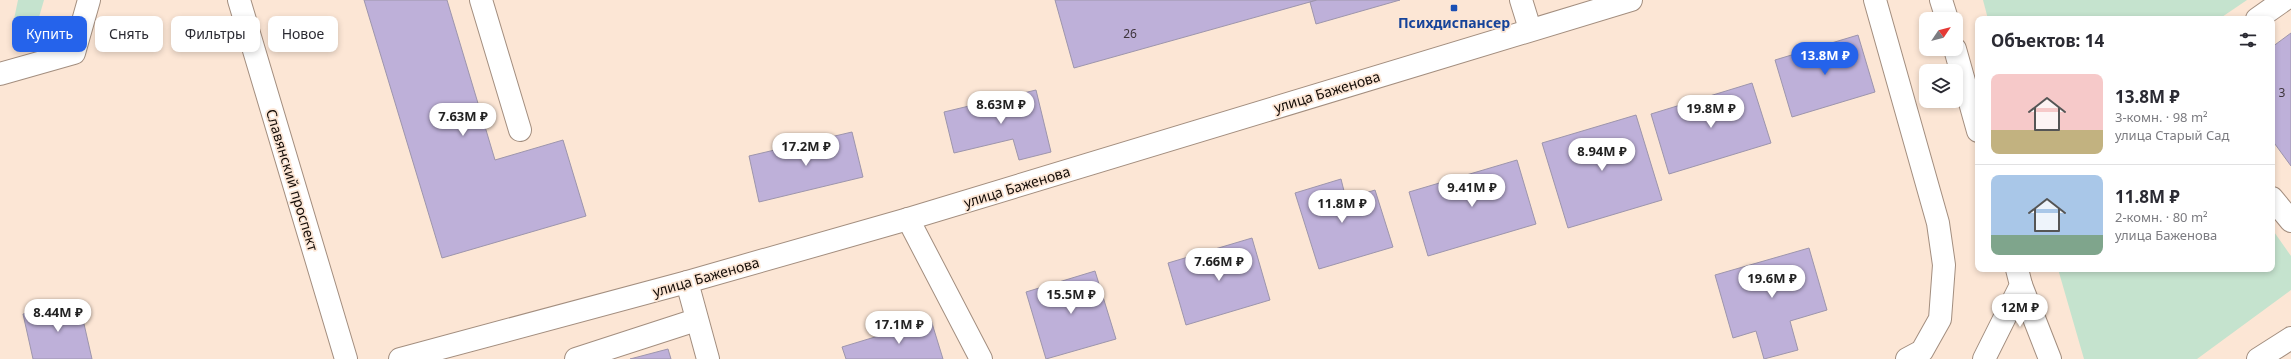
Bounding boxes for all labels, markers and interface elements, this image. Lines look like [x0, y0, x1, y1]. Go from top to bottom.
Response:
marker: Психдиспансер [1449, 3, 1459, 13]
north arrow [1919, 12, 1963, 56]
map controls [1919, 12, 1963, 108]
place label: Психдиспансер [1398, 13, 1510, 32]
chip: Купить [12, 16, 87, 52]
chip: Снять [95, 16, 163, 52]
chip: Фильтры [171, 16, 260, 52]
chip: Новое [268, 16, 338, 52]
house number: 26 [1123, 25, 1137, 42]
text: Объектов: 14 [1991, 29, 2104, 52]
icon: filters [2237, 29, 2259, 51]
pin: 13.8M ₽ [1788, 42, 1862, 76]
text: 13.8M ₽ [1800, 46, 1850, 64]
button: layers [1919, 64, 1963, 108]
street label: улица Баженова [1271, 66, 1382, 117]
house number: 3 [2279, 84, 2286, 101]
text: 13.8M ₽ [2115, 85, 2180, 108]
icon: home [2023, 90, 2071, 138]
pin: 8.63M ₽ [964, 91, 1038, 125]
text: 8.63M ₽ [976, 95, 1026, 113]
pin: 19.8M ₽ [1674, 95, 1748, 129]
text: 19.8M ₽ [1686, 99, 1736, 117]
pin: 7.63M ₽ [426, 103, 500, 137]
street label: Славянский проспект [262, 107, 323, 254]
text: 7.63M ₽ [438, 107, 488, 125]
text: 3-комн. · 98 m² [2115, 108, 2208, 126]
text: улица Старый Сад [2115, 126, 2230, 144]
pin: 17.2M ₽ [769, 133, 843, 167]
text: 17.2M ₽ [781, 137, 831, 155]
pin: 8.94M ₽ [1565, 138, 1639, 172]
text: 8.94M ₽ [1577, 142, 1627, 160]
street label: улица Баженова [961, 161, 1072, 212]
pin: 9.41M ₽ [1435, 174, 1509, 208]
text: 9.41M ₽ [1447, 178, 1497, 196]
text: 11.8M ₽ [2115, 185, 2180, 208]
pin: 11.8M ₽ [1305, 190, 1379, 224]
icon: home [2023, 191, 2071, 239]
text: 11.8M ₽ [1317, 194, 1367, 212]
text: 2-комн. · 80 m² [2115, 208, 2208, 226]
text: улица Баженова [2115, 226, 2217, 244]
pin: 7.66M ₽ [1182, 248, 1256, 282]
street label: улица Баженова [650, 252, 761, 301]
text: 7.66M ₽ [1194, 252, 1244, 270]
pin: 19.6M ₽ [1735, 265, 1809, 299]
text: 19.6M ₽ [1747, 269, 1797, 287]
pin: 15.5M ₽ [1034, 281, 1108, 315]
text: 15.5M ₽ [1046, 285, 1096, 303]
pin: 12M ₽ [1992, 294, 2048, 328]
text: 12M ₽ [2001, 298, 2039, 316]
pin: 8.44M ₽ [21, 299, 95, 333]
text: 8.44M ₽ [33, 303, 83, 321]
pin: 17.1M ₽ [862, 311, 936, 345]
text: 17.1M ₽ [874, 315, 924, 333]

